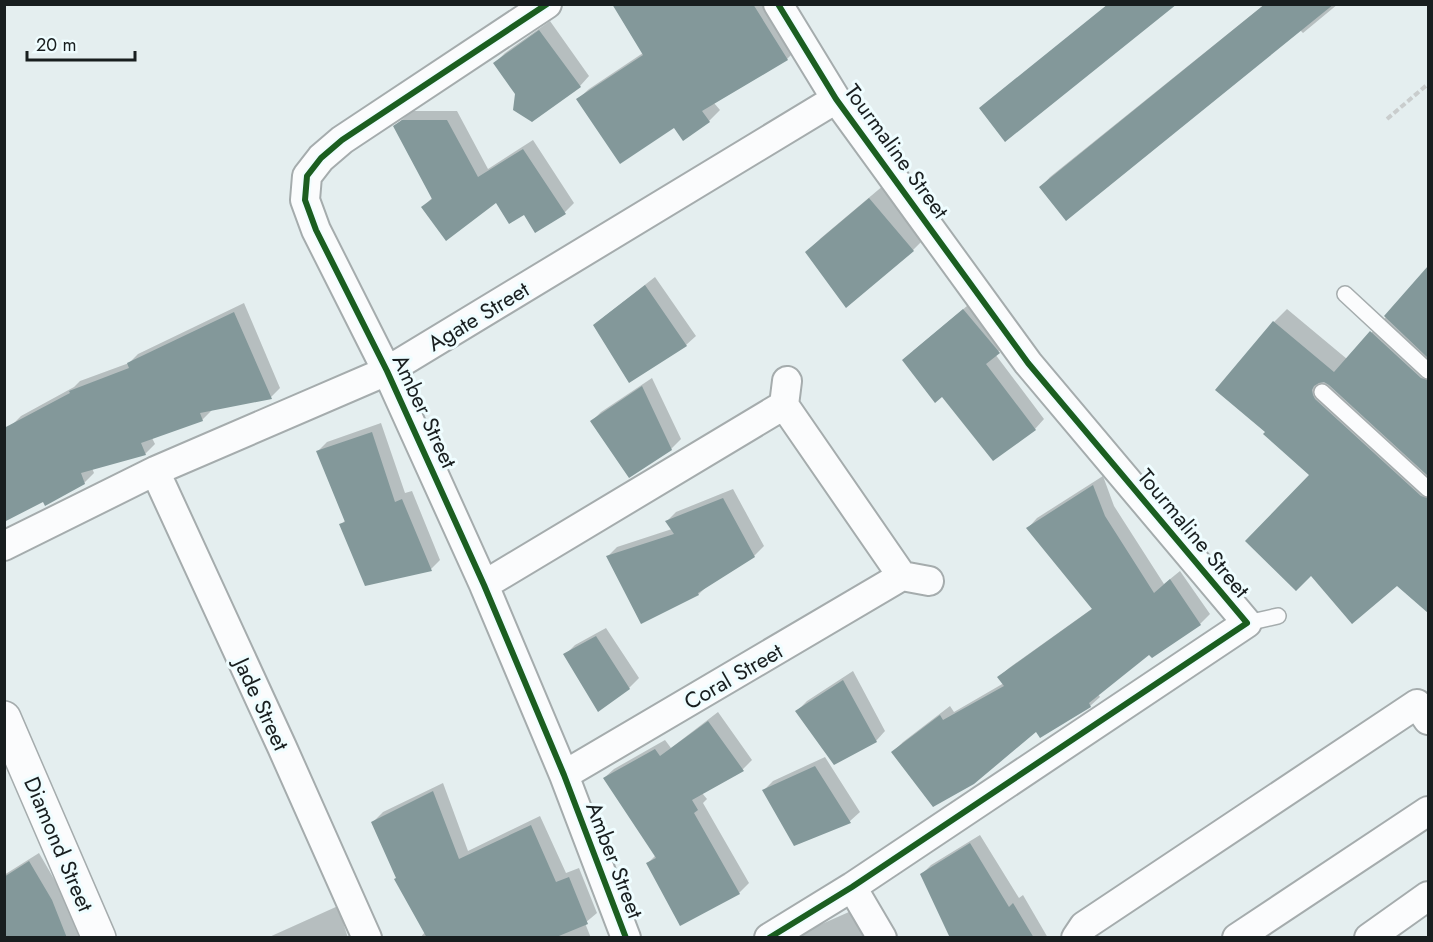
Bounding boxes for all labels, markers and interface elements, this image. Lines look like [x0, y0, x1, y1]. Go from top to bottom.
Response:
scale bar [27, 24, 135, 62]
text: 20 m [36, 32, 76, 58]
street label: Tourmaline Street [837, 77, 957, 226]
street label: Agate Street [421, 273, 535, 359]
street label: Amber Street [385, 349, 466, 474]
street label: Tourmaline Street [1130, 462, 1258, 605]
street label: Coral Street [678, 634, 789, 717]
street label: Jade Street [225, 650, 298, 756]
street label: Diamond Street [16, 772, 102, 917]
street label: Amber Street [578, 797, 652, 923]

